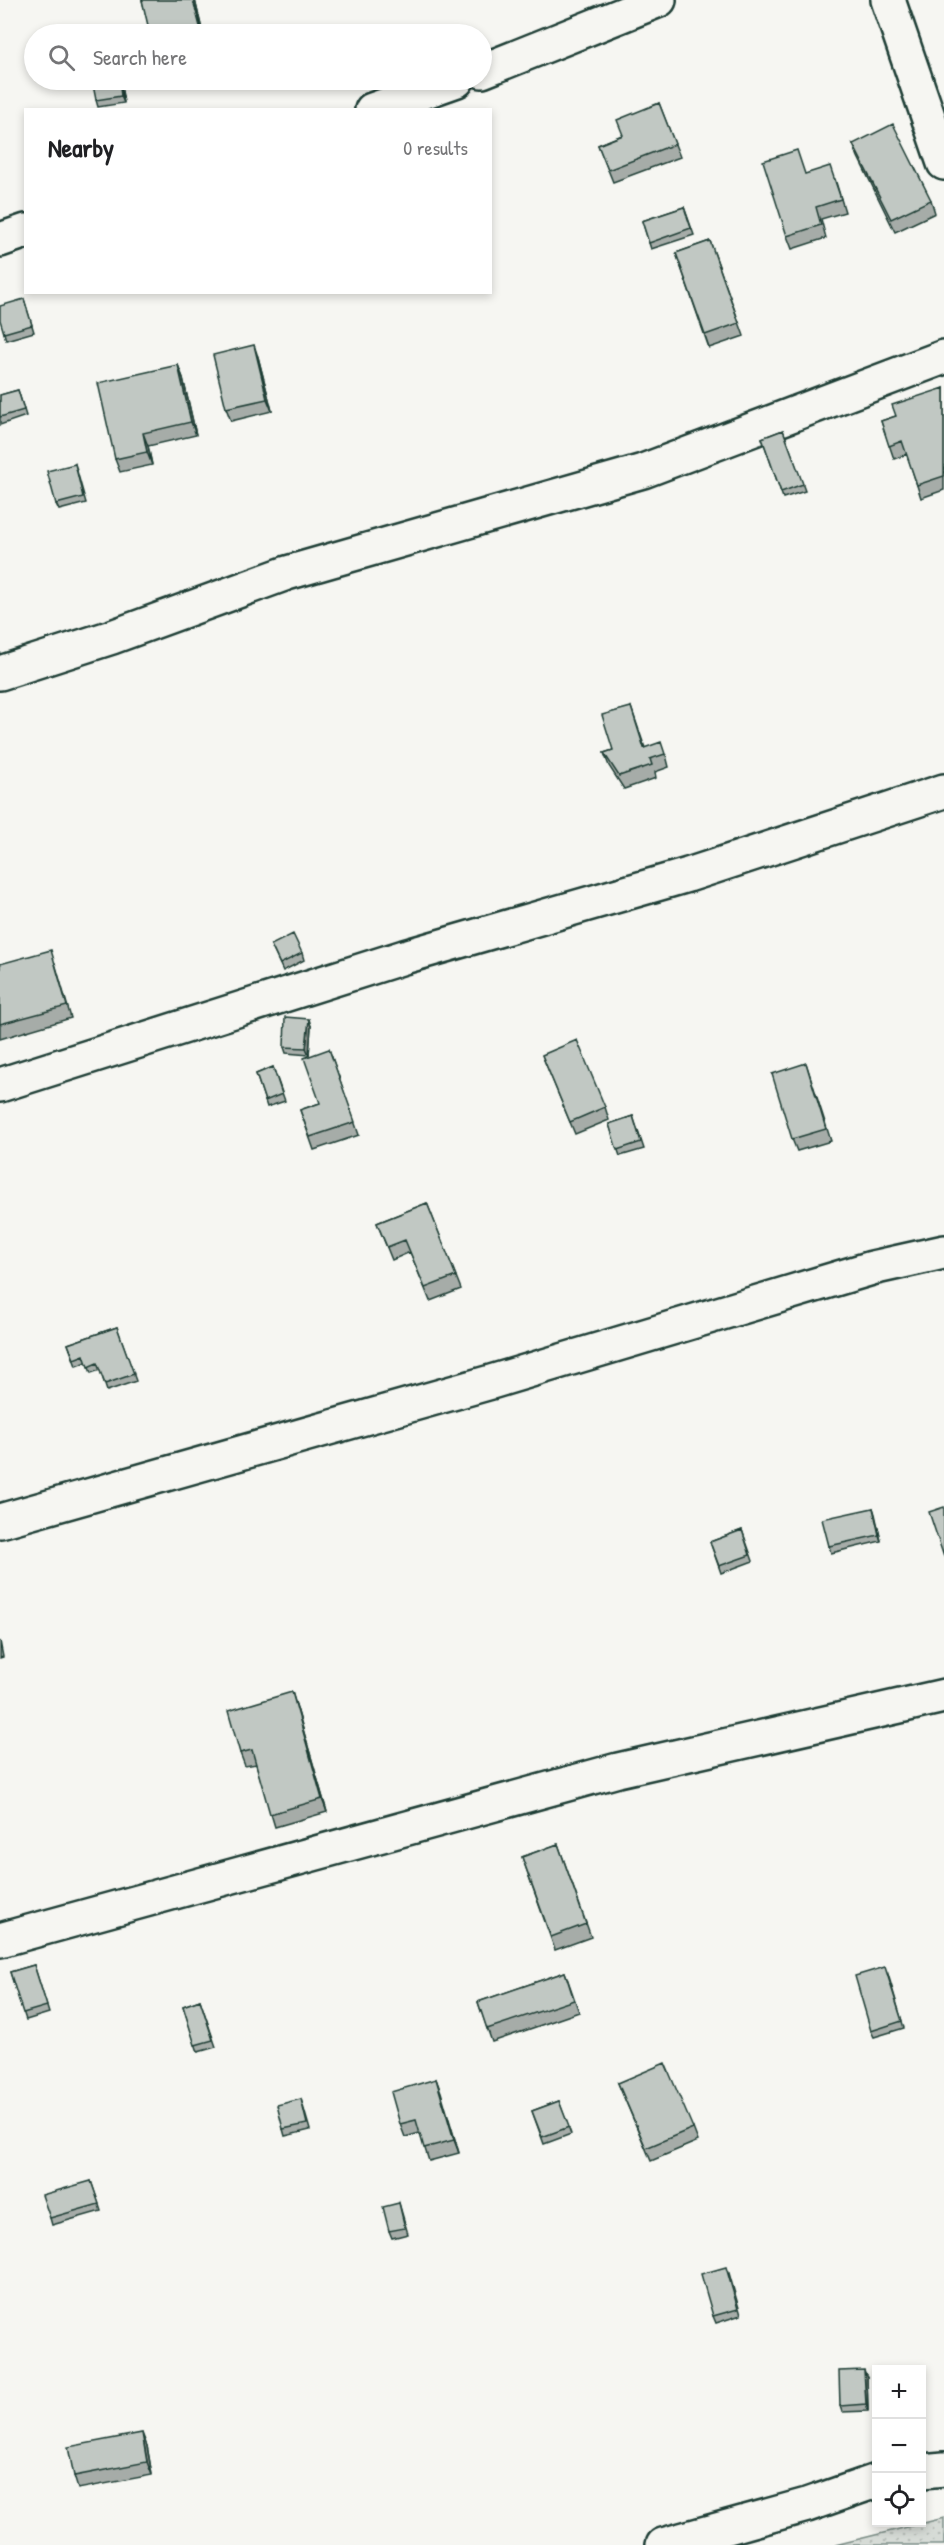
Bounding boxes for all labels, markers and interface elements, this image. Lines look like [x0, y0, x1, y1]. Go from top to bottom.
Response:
search box [24, 24, 492, 90]
icon: search [45, 41, 78, 74]
text: Search here [93, 42, 187, 72]
text: Nearby [48, 130, 114, 165]
text: 0 results [403, 134, 468, 161]
map controls [872, 2365, 926, 2527]
button: + [872, 2365, 926, 2419]
button: − [872, 2419, 926, 2473]
button: locate [872, 2473, 926, 2527]

